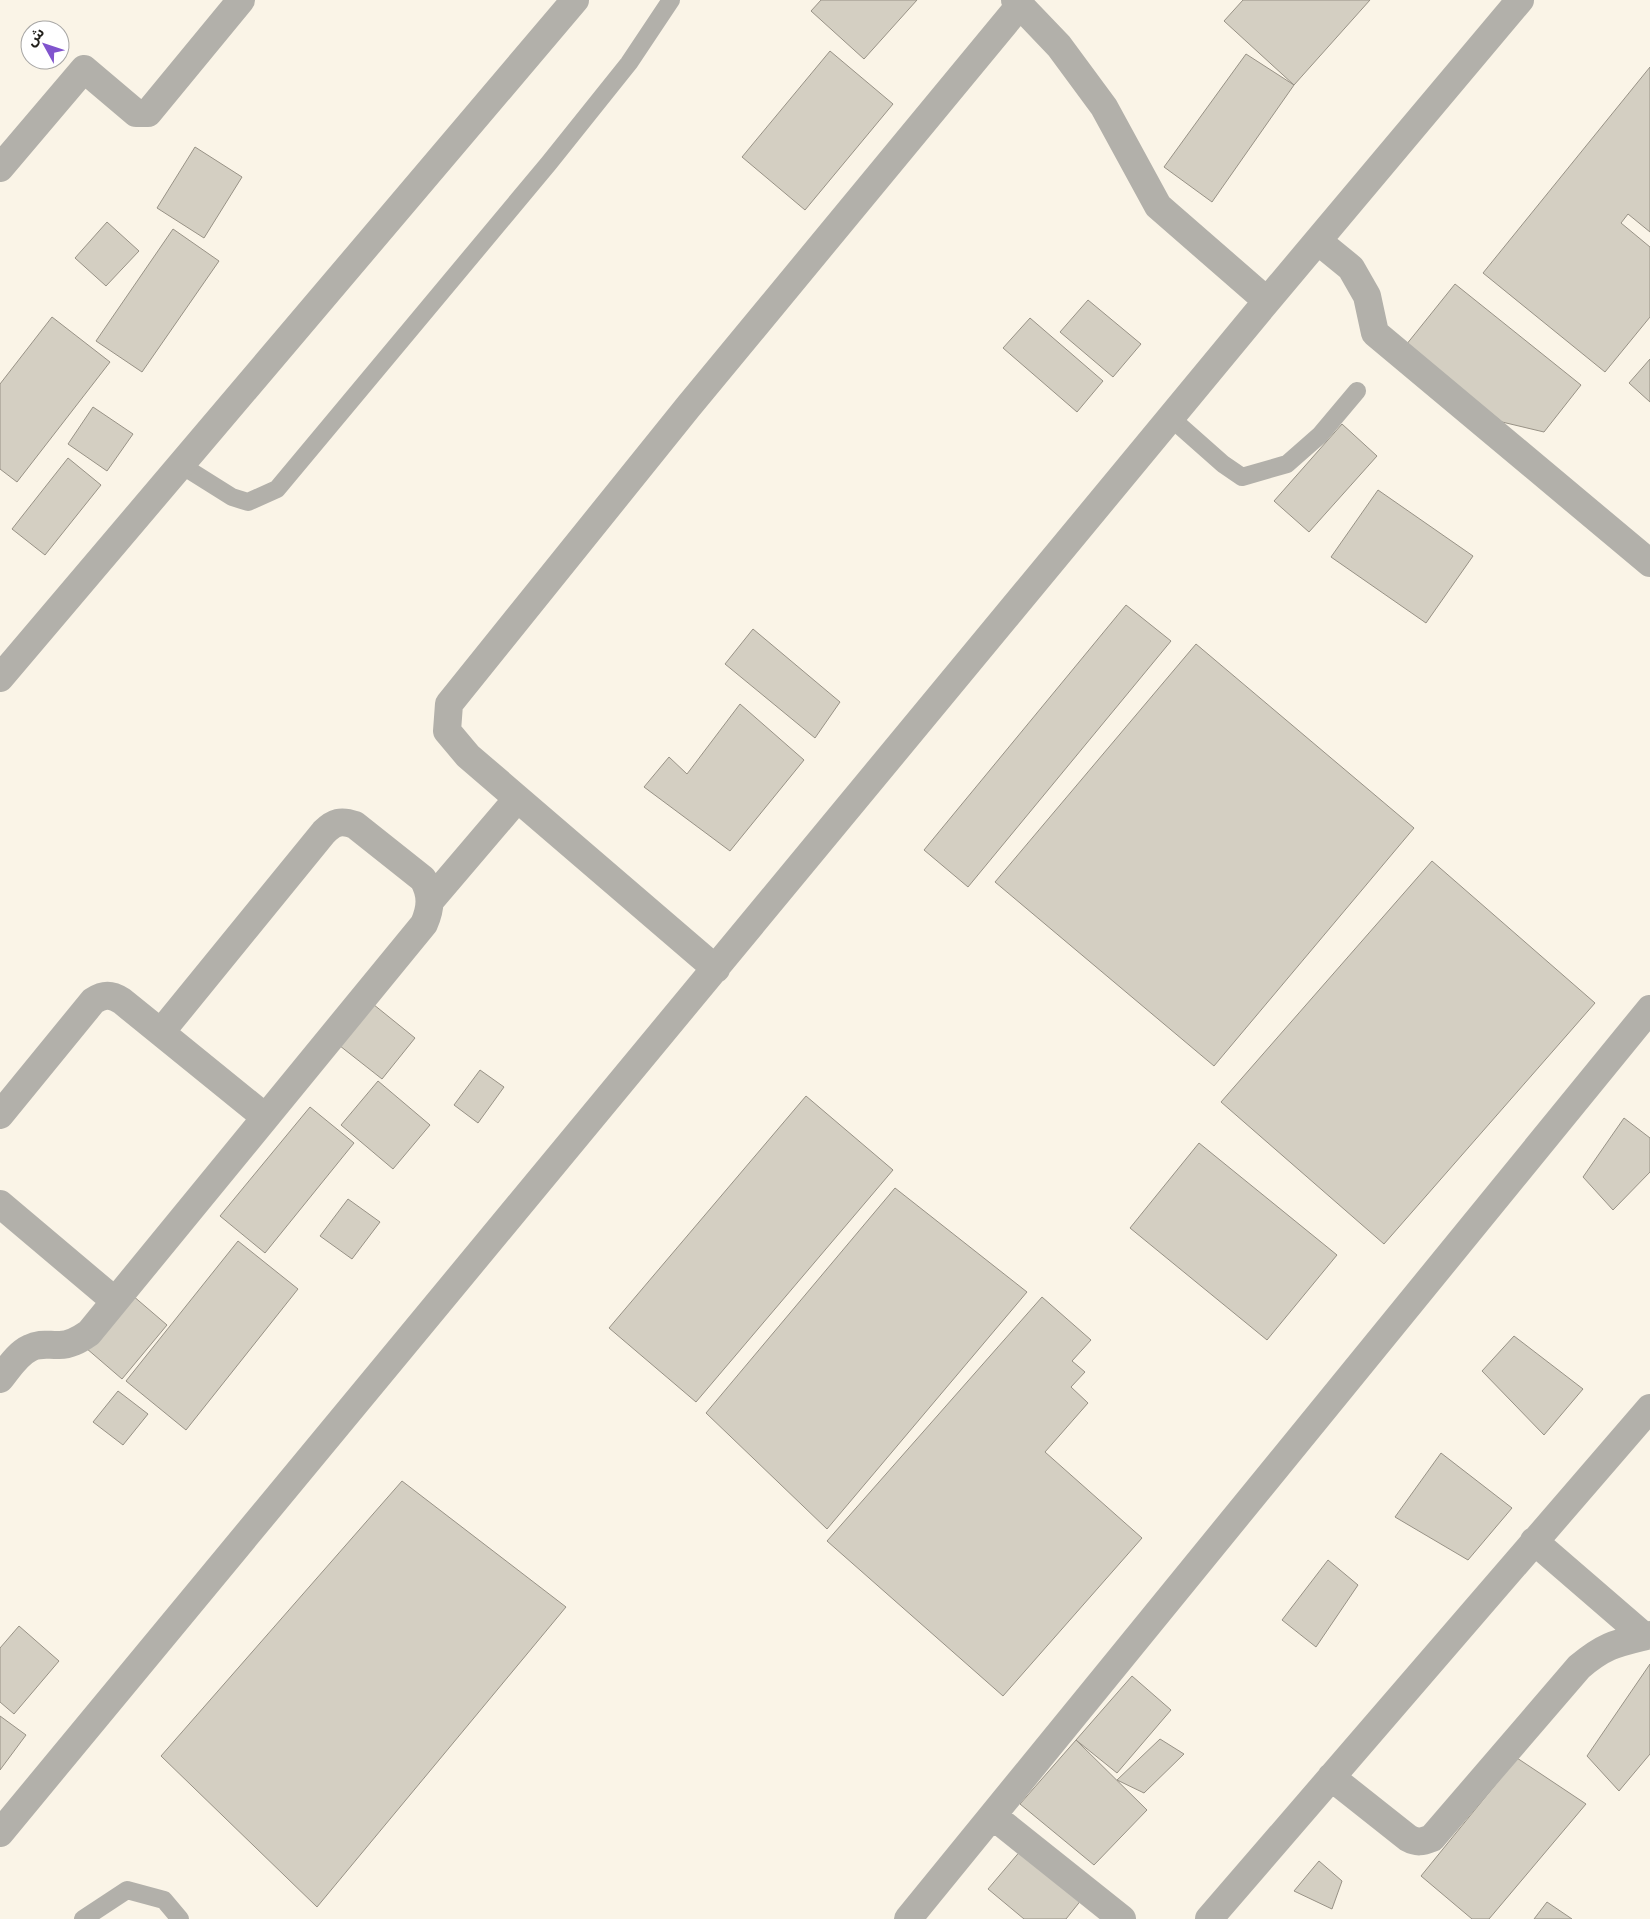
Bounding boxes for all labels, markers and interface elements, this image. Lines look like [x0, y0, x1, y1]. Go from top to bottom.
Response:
north arrow [20, 20, 70, 70]
text: ش [22, 24, 47, 49]

